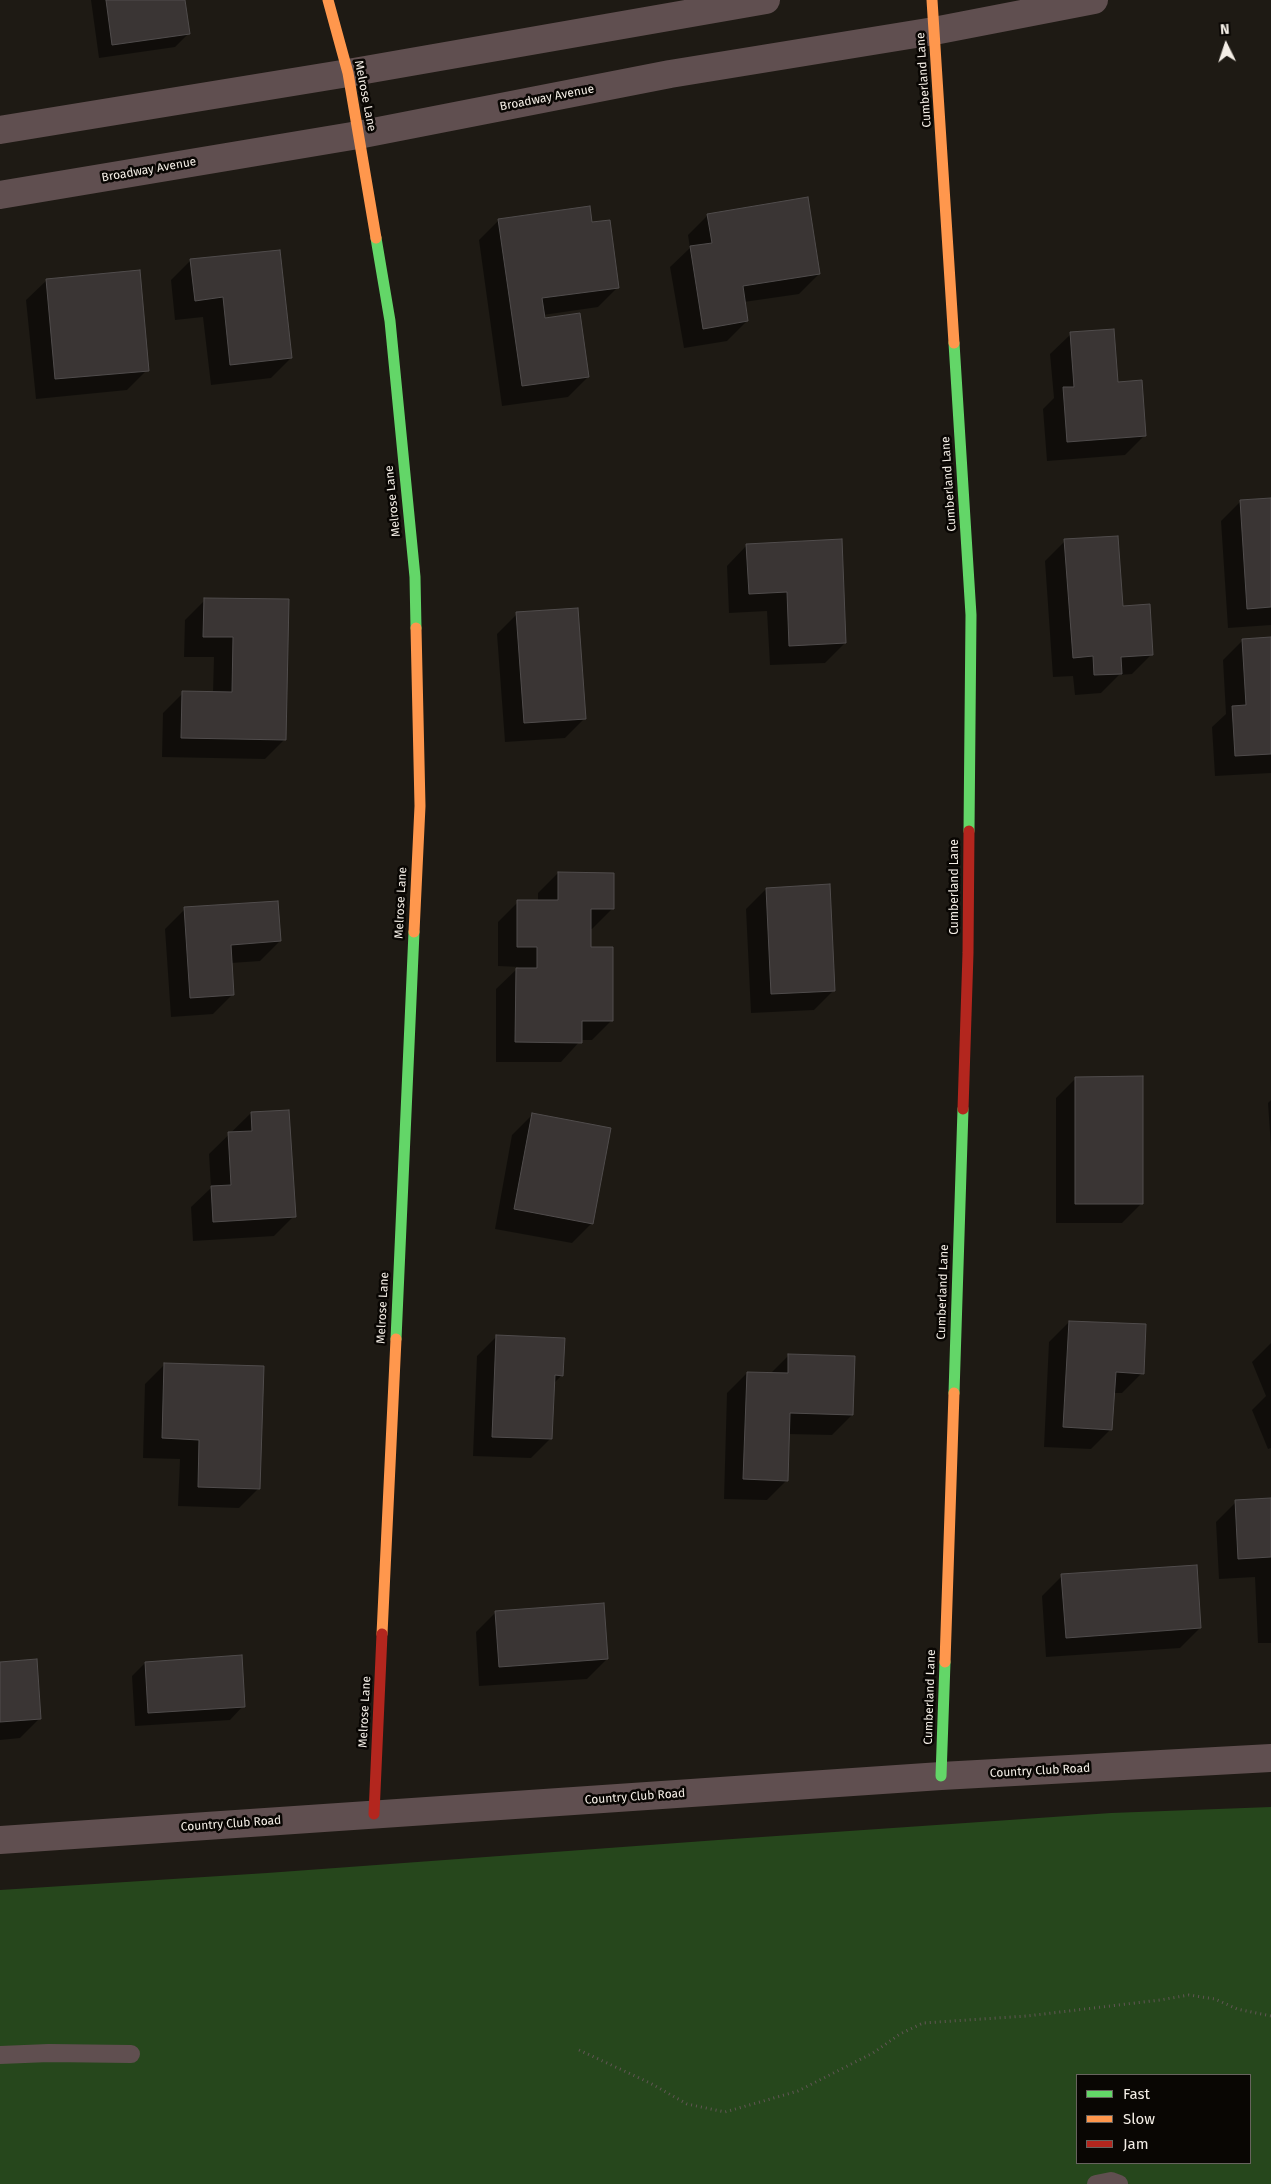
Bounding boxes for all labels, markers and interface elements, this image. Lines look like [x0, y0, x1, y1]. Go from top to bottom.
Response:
north arrow [1201, 20, 1251, 70]
text: N [1220, 21, 1230, 38]
street label: Cumberland Lane [913, 32, 935, 128]
street label: Melrose Lane [351, 59, 379, 133]
street label: Broadway Avenue [499, 82, 595, 114]
street label: Broadway Avenue [101, 155, 197, 185]
street label: Cumberland Lane [938, 436, 960, 532]
street label: Melrose Lane [382, 464, 404, 538]
street label: Cumberland Lane [948, 839, 962, 935]
street label: Melrose Lane [392, 867, 410, 939]
street label: Cumberland Lane [934, 1244, 952, 1340]
street label: Melrose Lane [374, 1272, 392, 1344]
street label: Cumberland Lane [921, 1649, 939, 1745]
street label: Melrose Lane [356, 1676, 374, 1748]
street label: Country Club Road [989, 1761, 1091, 1781]
street label: Country Club Road [584, 1786, 686, 1808]
street label: Country Club Road [180, 1813, 282, 1835]
legend [1076, 2074, 1251, 2164]
text: Fast [1123, 2085, 1150, 2103]
text: Slow [1123, 2110, 1155, 2128]
text: Jam [1123, 2135, 1149, 2153]

